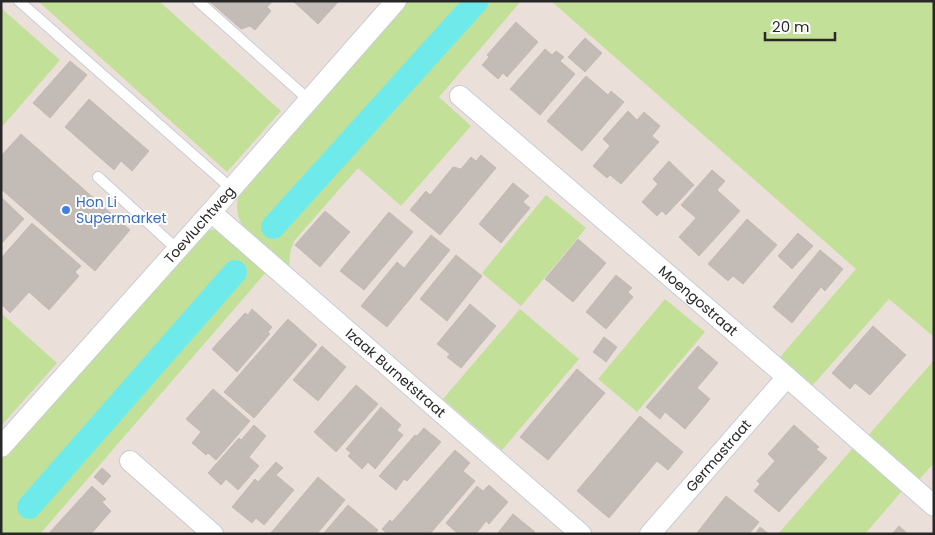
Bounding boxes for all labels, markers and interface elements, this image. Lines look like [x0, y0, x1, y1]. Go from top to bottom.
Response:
scale bar [765, 10, 835, 42]
text: 20 m [772, 16, 810, 37]
street label: Toevluchtweg [160, 182, 239, 268]
place label: Hon Li Supermarket [76, 192, 167, 228]
marker: Hon Li Supermarket [60, 204, 72, 216]
street label: Moengostraat [654, 261, 742, 340]
street label: Izaak Burnetstraat [341, 324, 450, 422]
street label: Germastraat [681, 415, 756, 496]

